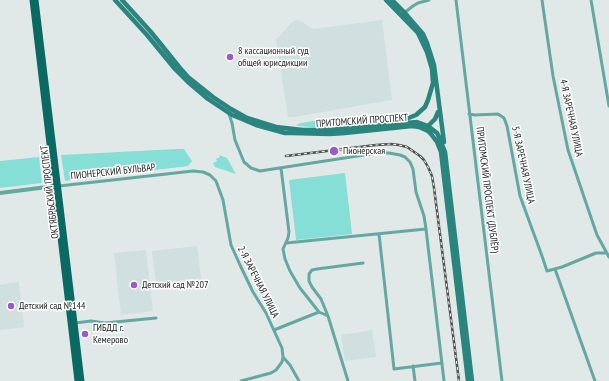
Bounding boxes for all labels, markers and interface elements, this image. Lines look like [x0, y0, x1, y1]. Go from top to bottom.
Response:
place label: 8 кассационный суд общей юрисдикции [238, 45, 309, 68]
marker: 8 кассационный суд общей юрисдикции [225, 52, 235, 62]
street label: 4-Я ЗАРЕЧНАЯ УЛИЦА [557, 78, 585, 158]
street label: ПРИТОМСКИЙ ПРОСПЕКТ [316, 112, 408, 130]
street label: 5-Я ЗАРЕЧНАЯ УЛИЦА [509, 125, 537, 205]
street label: ПРИТОМСКИЙ ПРОСПЕКТ (ДУБЛЁР) [473, 126, 501, 254]
street label: ОКТЯБРЬСКИЙ ПРОСПЕКТ [38, 145, 62, 239]
marker: Пионерская [328, 145, 340, 157]
place label: Пионерская [343, 145, 385, 157]
street label: ПИОНЕРСКИЙ БУЛЬВАР [70, 162, 156, 182]
street label: 2-Я ЗАРЕЧНАЯ УЛИЦА [235, 244, 281, 320]
place label: Детский сад №207 [142, 279, 209, 291]
marker: Детский сад №207 [129, 280, 139, 290]
place label: Детский сад №144 [19, 300, 86, 312]
marker: Детский сад №144 [6, 301, 16, 311]
place label: ГИБДД г. Кемерово [93, 322, 128, 346]
marker: ГИБДД г. Кемерово [80, 329, 90, 339]

